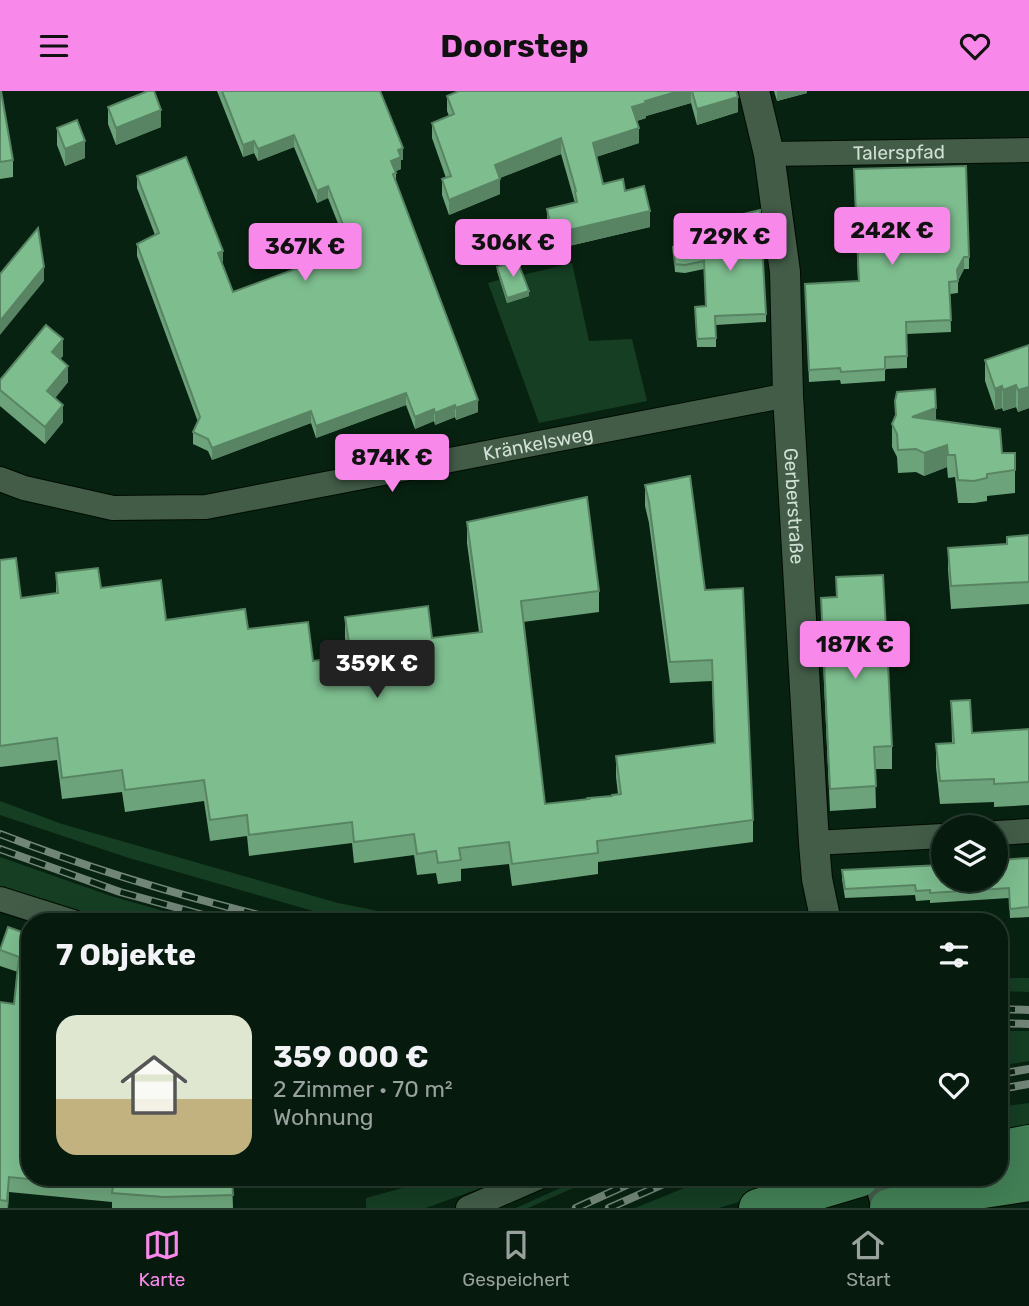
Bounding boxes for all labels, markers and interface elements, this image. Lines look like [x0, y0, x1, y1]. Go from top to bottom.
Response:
icon: menu [35, 27, 73, 65]
text: Doorstep [440, 27, 589, 65]
icon: heart [956, 27, 994, 65]
street label: Talerspfad [853, 140, 945, 165]
pin: 242K € [835, 207, 949, 267]
pin: 729K € [673, 213, 787, 273]
text: 242K € [850, 216, 934, 244]
pin: 306K € [456, 219, 570, 279]
text: 729K € [690, 222, 770, 250]
pin: 367K € [248, 223, 362, 283]
text: 306K € [471, 228, 555, 256]
text: 367K € [265, 232, 345, 260]
street label: Kränkelsweg [481, 422, 595, 465]
pin: 874K € [335, 435, 449, 494]
text: 874K € [351, 443, 433, 471]
street label: Gerberstraße [779, 447, 809, 565]
pin: 187K € [798, 621, 912, 681]
text: 187K € [816, 630, 894, 658]
pin: 359K € [320, 641, 434, 700]
text: 359K € [336, 649, 418, 677]
map controls [931, 815, 1008, 892]
button: layers [931, 815, 1008, 892]
icon: filters [935, 936, 973, 974]
text: 7 Objekte [56, 937, 196, 973]
text: 359 000 € [273, 1039, 429, 1075]
icon: home [112, 1043, 196, 1127]
icon: heart [935, 1066, 973, 1104]
text: 2 Zimmer · 70 m² [273, 1075, 453, 1103]
text: Wohnung [273, 1103, 374, 1131]
tab: Karte [138, 1226, 185, 1291]
tab: Gespeichert [462, 1226, 569, 1291]
tab: Start [846, 1226, 891, 1291]

